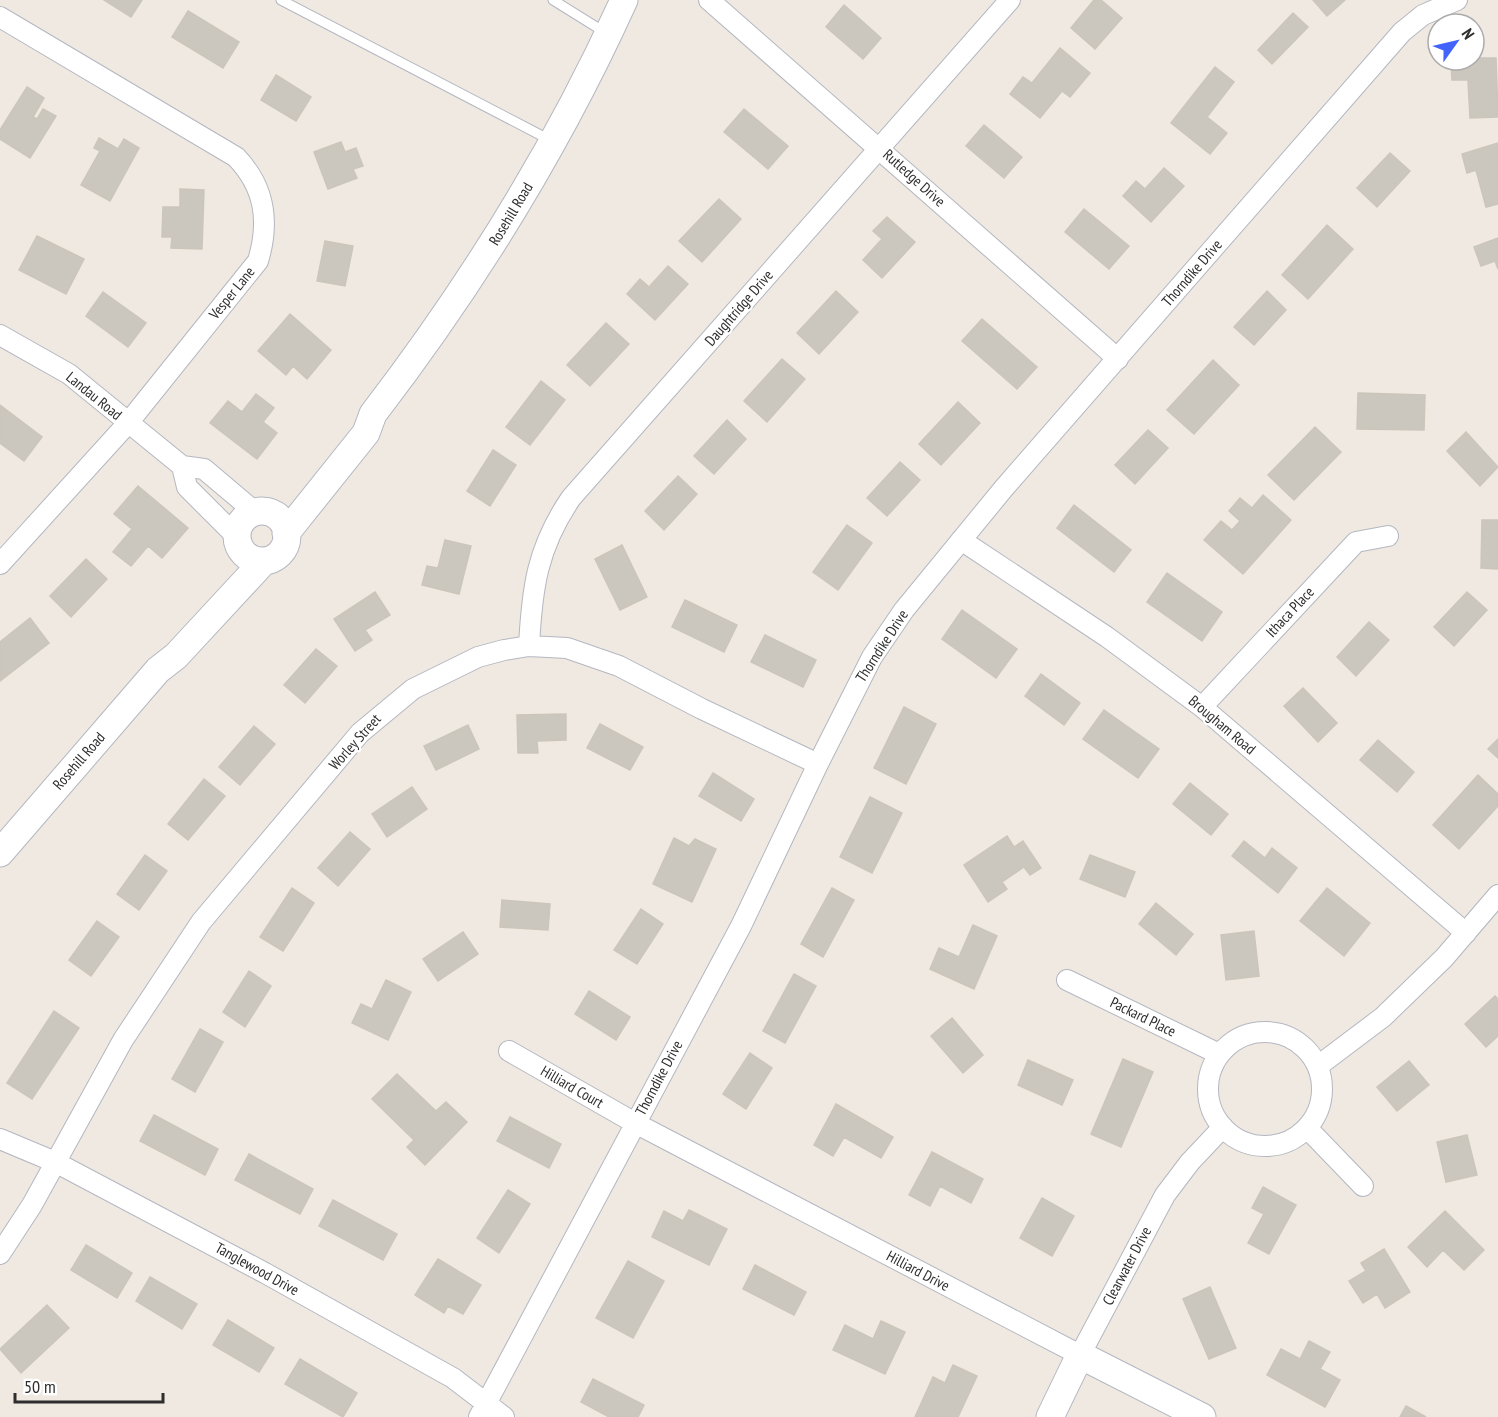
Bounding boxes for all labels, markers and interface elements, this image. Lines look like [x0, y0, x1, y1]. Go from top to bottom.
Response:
north arrow [1426, 12, 1486, 72]
text: N [1458, 24, 1479, 43]
street label: Rutledge Drive [879, 145, 949, 210]
street label: Rosehill Road [484, 179, 537, 249]
street label: Thorndike Drive [1157, 235, 1226, 310]
street label: Vesper Lane [204, 263, 259, 324]
street label: Daughtridge Drive [700, 266, 777, 350]
street label: Landau Road [63, 367, 126, 424]
street label: Ithaca Place [1261, 582, 1318, 641]
street label: Thorndike Drive [851, 606, 912, 686]
street label: Brougham Road [1185, 691, 1260, 758]
street label: Worley Street [324, 710, 385, 774]
street label: Rosehill Road [48, 728, 109, 793]
street label: Packard Place [1107, 992, 1179, 1041]
street label: Thorndike Drive [631, 1037, 686, 1119]
street label: Hilliard Court [537, 1061, 607, 1112]
street label: Clearwater Drive [1098, 1223, 1155, 1308]
street label: Tanglewood Drive [212, 1238, 302, 1299]
street label: Hilliard Drive [883, 1246, 953, 1295]
scale bar [15, 1366, 164, 1404]
text: 50 m [24, 1375, 56, 1398]

